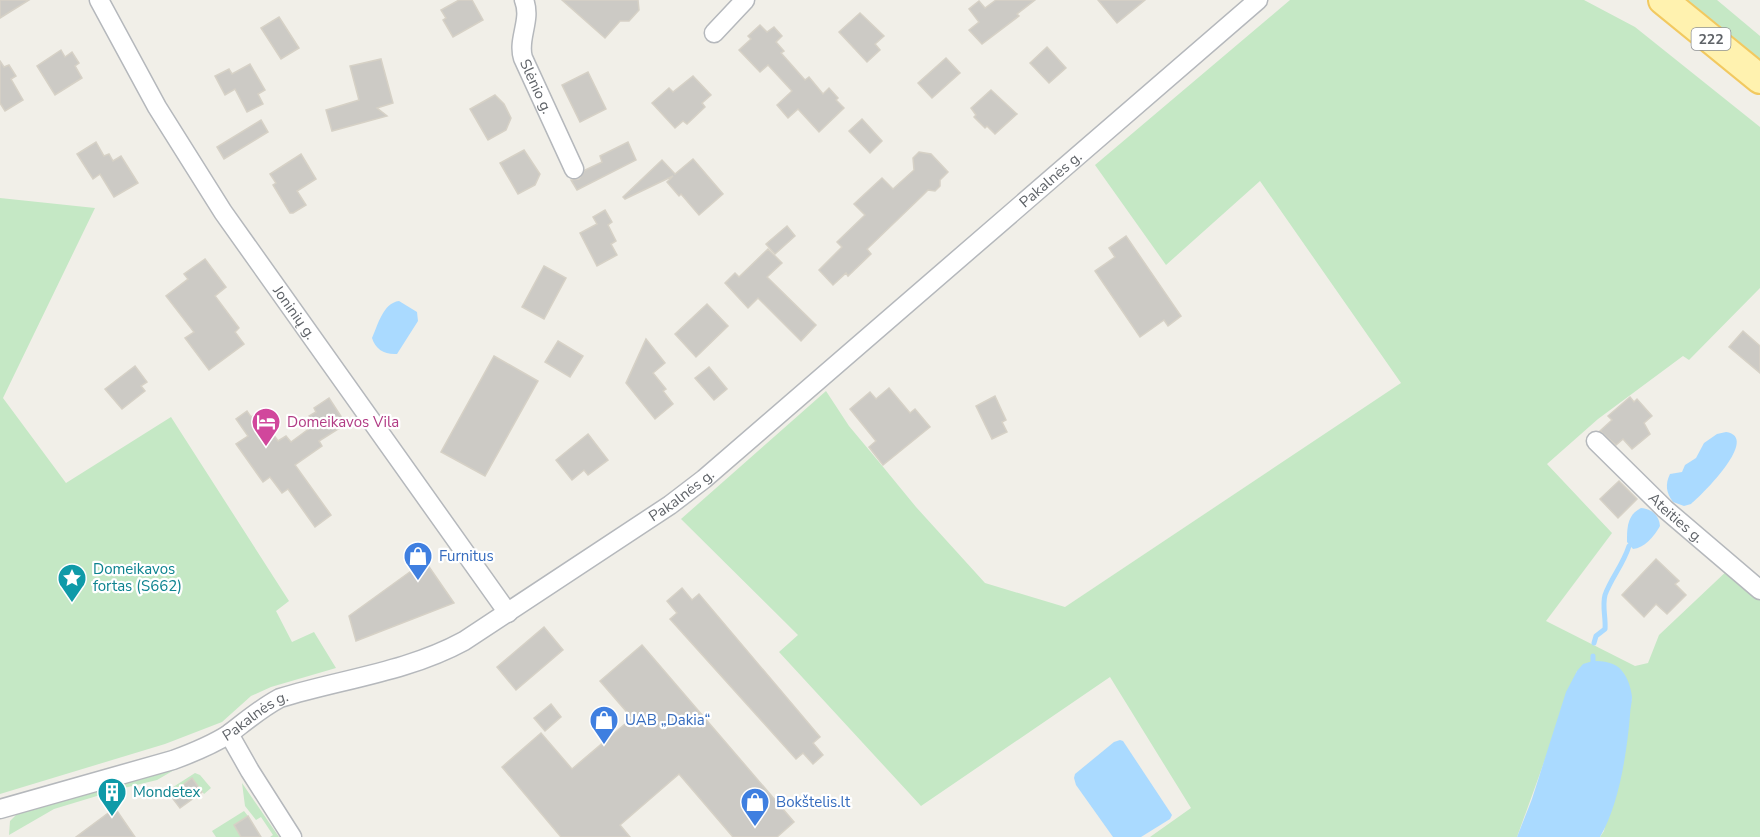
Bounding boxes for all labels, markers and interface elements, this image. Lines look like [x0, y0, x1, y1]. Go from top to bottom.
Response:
road number: 222 [1692, 28, 1730, 50]
street label: Slėnio g. [515, 56, 557, 117]
street label: Pakalnės g. [1015, 147, 1086, 212]
street label: Joninių g. [268, 281, 320, 343]
hotel icon: Domeikavos Vila [250, 406, 282, 448]
place label: Domeikavos Vila [287, 412, 399, 432]
street label: Pakalnės g. [645, 465, 718, 526]
street label: Ateities g. [1644, 488, 1708, 548]
shop icon: Furnitus [402, 540, 434, 582]
place label: Furnitus [439, 546, 494, 566]
place label: Domeikavos fortas (S662) [93, 559, 182, 596]
place icon: Domeikavos fortas (S662) [56, 562, 88, 604]
street label: Pakalnės g. [219, 686, 291, 746]
shop icon: UAB „Dakia“ [588, 704, 620, 746]
place label: UAB „Dakia“ [625, 710, 710, 730]
building icon: Mondetex [96, 776, 128, 818]
place label: Mondetex [133, 782, 200, 802]
shop icon: Bokštelis.lt [739, 786, 771, 828]
place label: Bokštelis.lt [776, 792, 851, 812]

